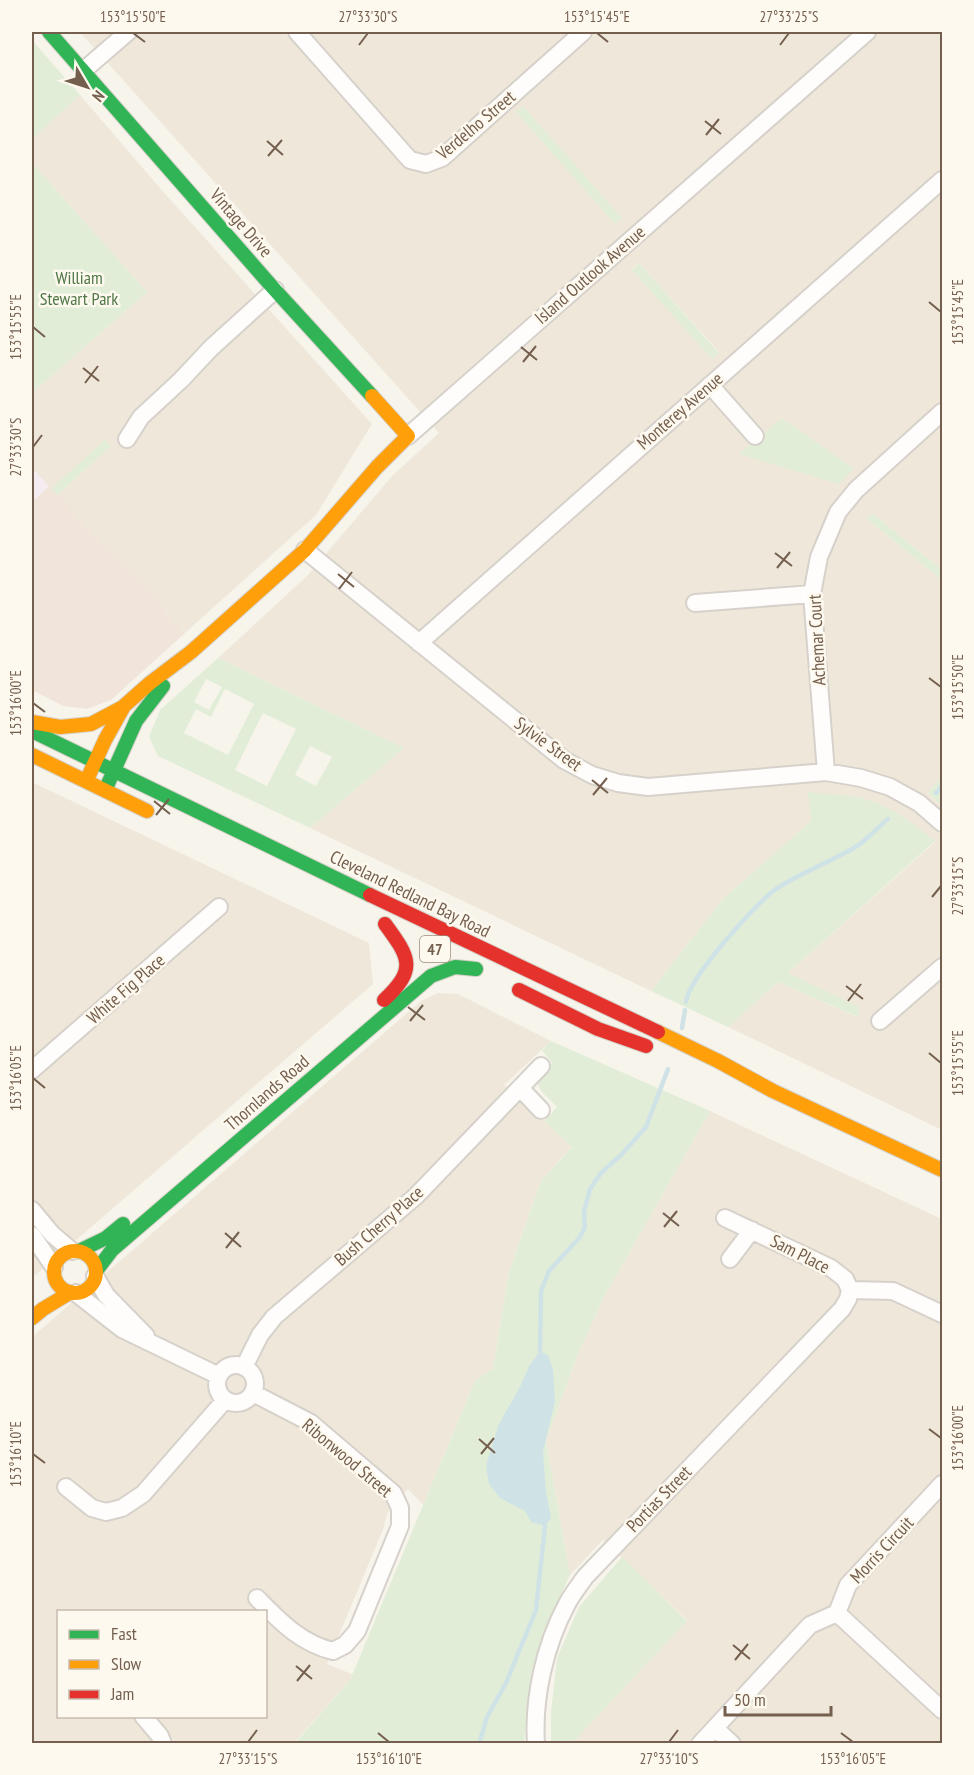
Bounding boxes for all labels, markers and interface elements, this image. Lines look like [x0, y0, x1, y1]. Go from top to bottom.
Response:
text: 153°15'50"E [100, 7, 166, 26]
text: 27°33'30"S [338, 7, 398, 26]
text: 153°15'45"E [564, 7, 630, 26]
text: 27°33'25"S [759, 7, 819, 26]
north arrow [57, 57, 117, 117]
street label: Verdelho Street [431, 85, 520, 165]
text: N [88, 87, 109, 106]
street label: Vintage Drive [204, 183, 278, 262]
street label: Island Outlook Avenue [530, 220, 650, 329]
park label: William Stewart Park [40, 266, 118, 310]
text: 153°15'45"E [948, 279, 967, 345]
text: 153°15'55"E [6, 294, 25, 360]
street label: Monterey Avenue [632, 367, 727, 454]
text: 27°33'30"S [6, 417, 25, 477]
street label: Achemar Court [803, 594, 830, 686]
text: 153°15'50"E [948, 654, 967, 720]
text: 153°16'00"E [6, 670, 25, 736]
street label: Sylvie Street [510, 711, 587, 776]
street label: Cleveland Redland Bay Road [326, 845, 494, 942]
text: 27°33'15"S [948, 856, 967, 916]
road number: 47 [420, 936, 450, 962]
street label: White Fig Place [82, 948, 169, 1029]
text: 153°15'55"E [948, 1030, 967, 1096]
text: 153°16'05"E [6, 1045, 25, 1111]
street label: Thornlands Road [220, 1050, 314, 1136]
street label: Bush Cherry Place [329, 1181, 428, 1271]
street label: Sam Place [767, 1229, 834, 1278]
text: 153°16'00"E [948, 1405, 967, 1471]
street label: Ribonwood Street [297, 1413, 397, 1502]
text: 153°16'10"E [6, 1421, 25, 1487]
street label: Portias Street [621, 1460, 696, 1537]
street label: Morris Circuit [845, 1511, 918, 1588]
legend [57, 1610, 267, 1718]
text: Fast [111, 1622, 137, 1645]
text: Slow [111, 1652, 142, 1675]
scale bar [725, 1679, 832, 1717]
text: Jam [110, 1682, 134, 1705]
text: 50 m [734, 1688, 766, 1711]
text: 27°33'15"S [218, 1749, 278, 1768]
text: 153°16'10"E [356, 1749, 422, 1768]
text: 27°33'10"S [639, 1749, 699, 1768]
text: 153°16'05"E [820, 1749, 886, 1768]

